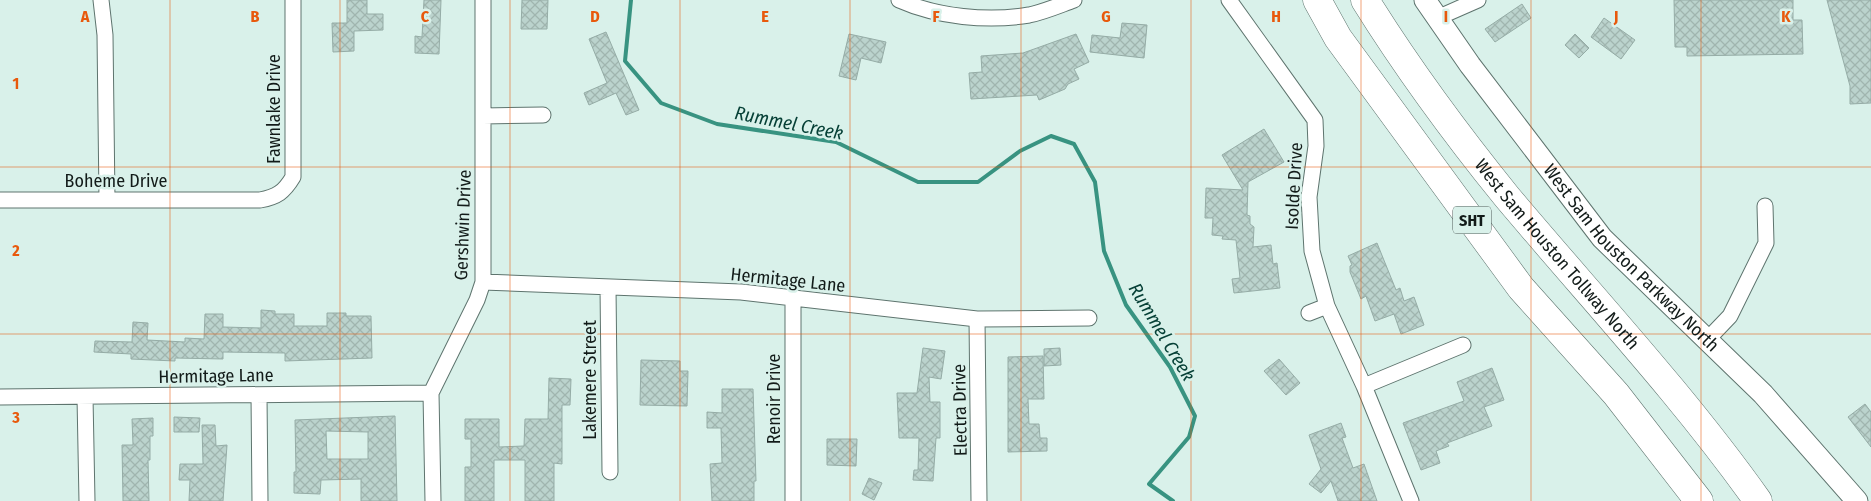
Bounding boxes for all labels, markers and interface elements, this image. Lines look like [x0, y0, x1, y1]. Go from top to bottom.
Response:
text: A [80, 7, 90, 26]
text: B [251, 7, 260, 26]
text: C [421, 7, 430, 26]
text: D [590, 7, 600, 26]
text: E [761, 7, 769, 26]
text: F [932, 7, 940, 26]
text: G [1101, 7, 1111, 26]
text: H [1271, 7, 1281, 26]
text: I [1444, 7, 1448, 26]
text: J [1613, 7, 1618, 26]
text: K [1781, 7, 1791, 26]
street label: Fawnlake Drive [263, 54, 285, 164]
text: 1 [13, 74, 19, 93]
water label: Rummel Creek [733, 101, 845, 145]
street label: Isolde Drive [1281, 142, 1307, 230]
street label: West Sam Houston Tollway North [1470, 155, 1644, 354]
street label: West Sam Houston Parkway North [1539, 160, 1724, 356]
street label: Gershwin Drive [450, 169, 476, 281]
street label: Boheme Drive [65, 170, 167, 192]
road number: SHT [1453, 206, 1491, 234]
text: 2 [11, 241, 20, 260]
street label: Hermitage Lane [730, 263, 847, 297]
water label: Rummel Creek [1124, 279, 1200, 385]
street label: Lakemere Street [579, 320, 601, 440]
street label: Renoir Drive [763, 354, 785, 444]
street label: Hermitage Lane [158, 364, 274, 388]
street label: Electra Drive [948, 364, 972, 456]
text: 3 [11, 408, 20, 427]

